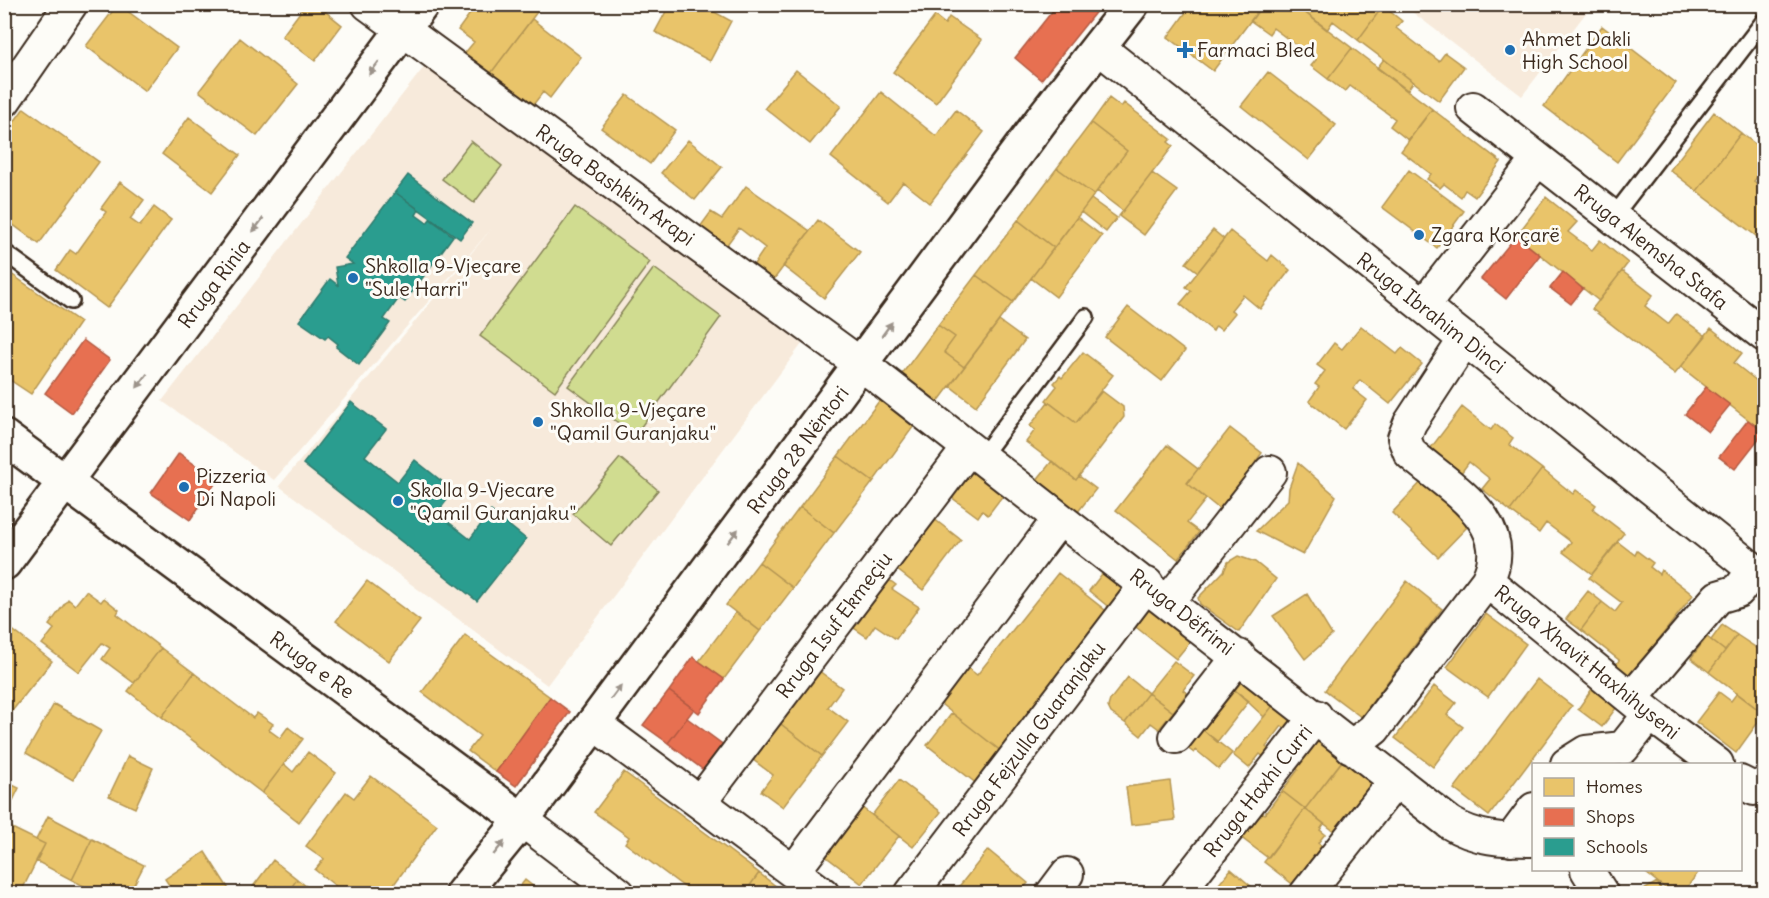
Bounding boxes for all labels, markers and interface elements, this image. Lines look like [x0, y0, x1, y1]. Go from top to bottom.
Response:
place label: Ahmet Dakli High School [1522, 26, 1631, 74]
place label: Farmaci Bled [1197, 37, 1316, 62]
marker: Farmaci Bled [1178, 43, 1192, 57]
marker: Ahmet Dakli High School [1503, 43, 1517, 57]
one-way arrow [368, 60, 380, 76]
street label: Rruga Bashkim Arapi [531, 119, 700, 251]
street label: Rruga Alemsha Stafa [1569, 179, 1733, 315]
one-way arrow [252, 216, 264, 232]
place label: Zgara Korçarë [1431, 222, 1560, 247]
marker: Zgara Korçarë [1412, 228, 1426, 242]
street label: Rruga Rinia [172, 234, 255, 333]
street label: Rruga Ibrahim Dinci [1352, 247, 1511, 379]
place label: Shkolla 9-Vjeçare "Sule Harri" [365, 253, 521, 301]
marker: Shkolla 9-Vjeçare "Sule Harri" [346, 271, 360, 285]
one-way arrow [881, 322, 893, 338]
one-way arrow [136, 374, 148, 389]
street label: Rruga 28 Nëntori [741, 381, 854, 519]
place label: Shkolla 9-Vjeçare "Qamil Guranjaku" [550, 397, 716, 445]
marker: Shkolla 9-Vjeçare "Qamil Guranjaku" [531, 415, 545, 429]
place label: Pizzeria Di Napoli [196, 463, 276, 511]
place label: Skolla 9-Vjecare "Qamil Guranjaku" [410, 477, 576, 525]
marker: Pizzeria Di Napoli [177, 480, 191, 494]
marker: Skolla 9-Vjecare "Qamil Guranjaku" [391, 494, 405, 508]
one-way arrow [727, 528, 739, 544]
street label: Rruga Isuf Ekmeçiu [770, 546, 897, 703]
street label: Rruga Dëfrimi [1125, 563, 1240, 660]
street label: Rruga Xhavit Haxhihyseni [1490, 579, 1685, 744]
street label: Rruga e Re [265, 626, 359, 704]
street label: Rruga Fejzulla Guaranjaku [947, 636, 1110, 841]
one-way arrow [610, 685, 622, 701]
street label: Rruga Haxhi Curri [1198, 719, 1317, 862]
legend [1532, 763, 1742, 871]
text: Homes [1586, 775, 1643, 798]
text: Shops [1586, 805, 1635, 828]
text: Schools [1586, 835, 1648, 858]
one-way arrow [493, 840, 506, 856]

